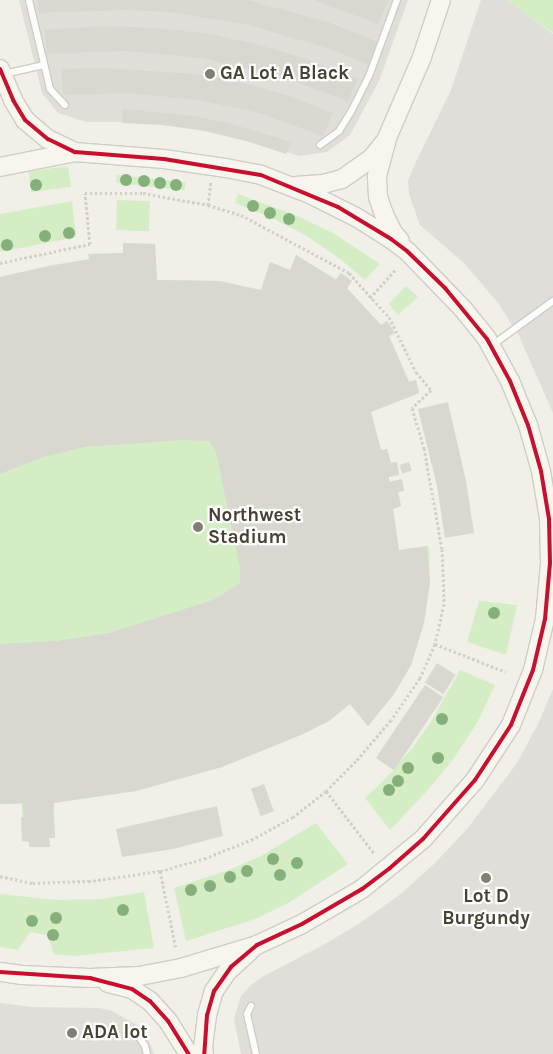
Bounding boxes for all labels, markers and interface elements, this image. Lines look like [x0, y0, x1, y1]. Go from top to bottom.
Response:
place label: GA Lot A Black [220, 63, 349, 85]
marker: GA Lot A Black [204, 68, 216, 80]
place label: Northwest Stadium [208, 505, 301, 549]
marker: Northwest Stadium [192, 521, 204, 533]
marker: Lot D Burgundy [480, 872, 492, 884]
place label: Lot D Burgundy [442, 886, 530, 930]
place label: ADA lot [82, 1022, 148, 1044]
marker: ADA lot [66, 1027, 78, 1039]

